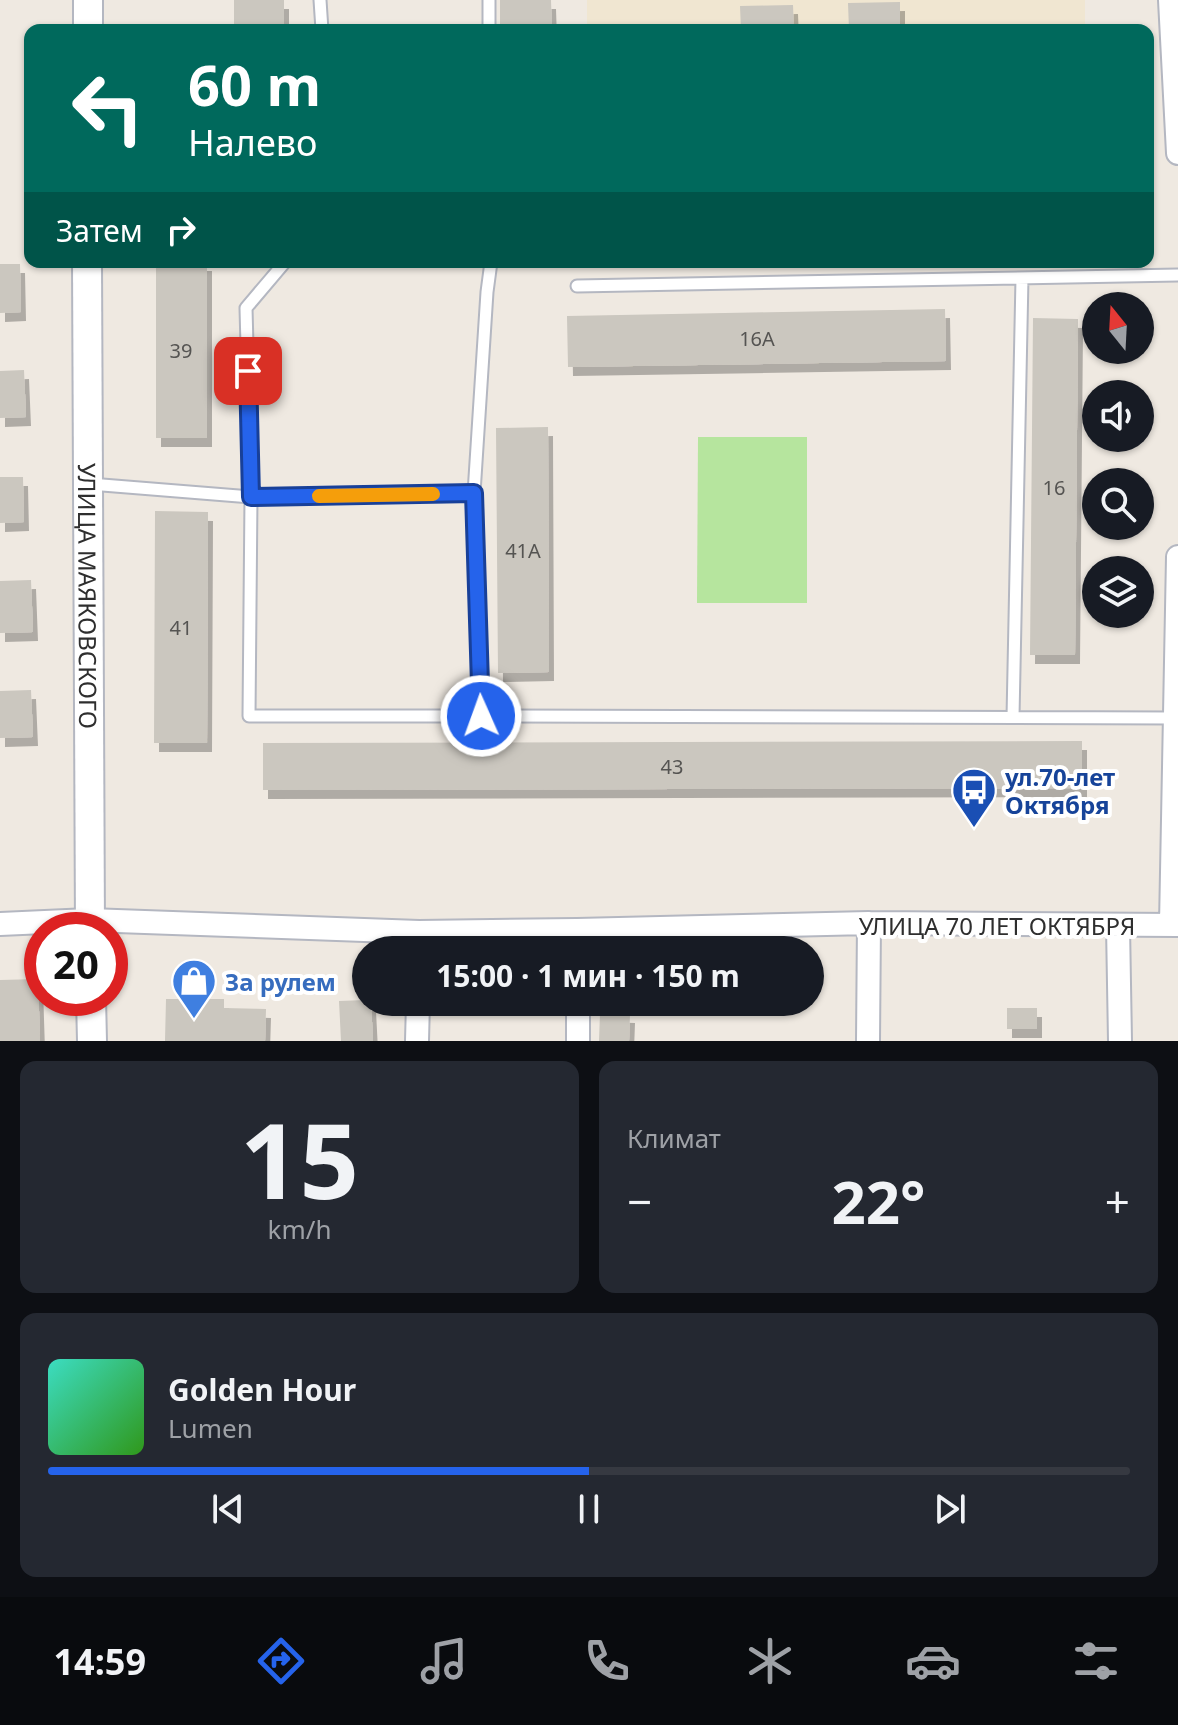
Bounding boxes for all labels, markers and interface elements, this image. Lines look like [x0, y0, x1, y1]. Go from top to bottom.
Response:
text: 60 m [188, 46, 321, 122]
icon: left [56, 56, 160, 160]
text: Налево [188, 118, 317, 167]
icon: right [159, 208, 203, 252]
text: Затем [56, 210, 143, 251]
north arrow [1082, 292, 1154, 364]
map controls [1082, 292, 1154, 628]
house number: 16А [739, 325, 775, 352]
house number: 39 [170, 337, 192, 364]
pin [214, 337, 282, 405]
icon: arrive [226, 349, 270, 393]
button: sound [1082, 380, 1154, 452]
street label: УЛИЦА МАЯКОВСКОГО [71, 463, 106, 729]
button: search [1082, 468, 1154, 540]
house number: 16 [1043, 474, 1065, 501]
house number: 41А [505, 537, 541, 564]
button: layers [1082, 556, 1154, 628]
house number: 41 [170, 614, 192, 641]
position arrow [439, 674, 523, 758]
house number: 43 [661, 753, 683, 780]
place label: ул.70-лет Октября [1004, 760, 1115, 821]
bus stop icon: ул.70-лет Октября [950, 766, 998, 829]
street label: УЛИЦА 70 ЛЕТ ОКТЯБРЯ [859, 909, 1135, 942]
speed limit sign: 20 [24, 912, 128, 1016]
text: 15:00 · 1 мин · 150 m [436, 955, 740, 996]
shop icon: За рулем [170, 957, 218, 1020]
place label: За рулем [225, 965, 336, 998]
text: 15 [240, 1088, 359, 1229]
text: Климат [627, 1120, 721, 1156]
text: 22° [831, 1160, 926, 1242]
text: − [627, 1171, 652, 1231]
text: + [1105, 1171, 1130, 1231]
text: km/h [268, 1211, 331, 1247]
text: Golden Hour [168, 1369, 356, 1410]
text: Lumen [168, 1410, 253, 1446]
icon: previous [206, 1487, 250, 1531]
icon: pause [567, 1487, 611, 1531]
icon: next [928, 1487, 972, 1531]
icon: directions [253, 1633, 309, 1689]
icon: music [416, 1633, 472, 1689]
icon: phone [579, 1633, 635, 1689]
icon: climate [742, 1633, 798, 1689]
icon: car [905, 1633, 961, 1689]
icon: filters [1068, 1633, 1124, 1689]
text: 14:59 [54, 1637, 146, 1686]

